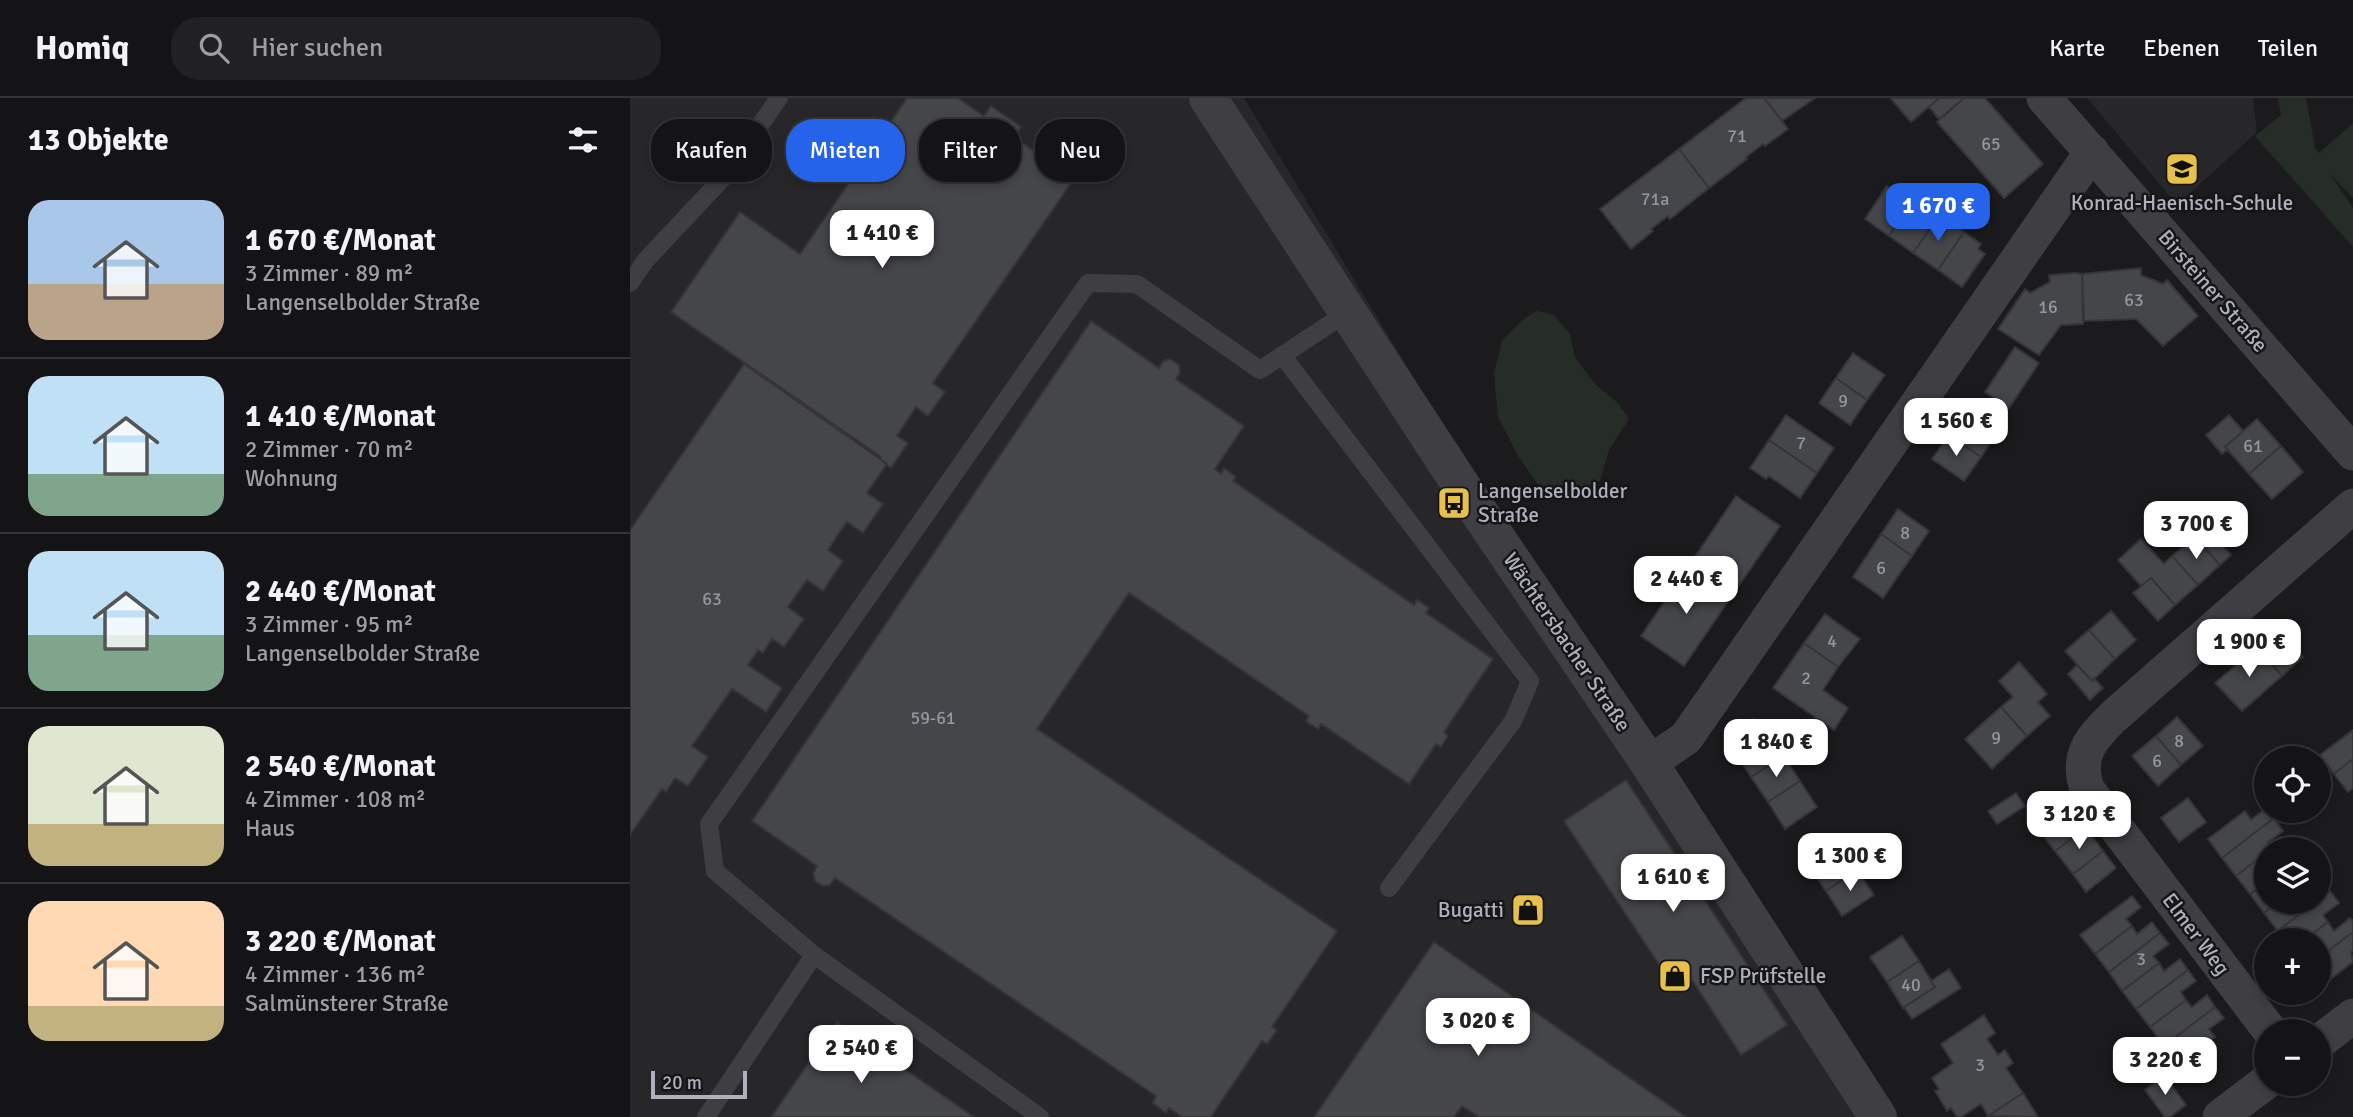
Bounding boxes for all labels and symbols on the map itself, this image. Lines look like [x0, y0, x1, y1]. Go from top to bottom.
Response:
house number: 71 [1727, 125, 1747, 147]
house number: 65 [1981, 133, 2001, 155]
school or university icon: Konrad-Haenisch-Schule [2163, 150, 2201, 188]
pin: 1 670 € [1873, 184, 2003, 243]
house number: 71a [1641, 188, 1669, 210]
place label: Konrad-Haenisch-Schule [2071, 190, 2293, 216]
pin: 1 410 € [817, 211, 947, 270]
street label: Birsteiner Straße [2153, 224, 2273, 358]
house number: 63 [2124, 289, 2144, 311]
house number: 16 [2038, 296, 2058, 318]
house number: 9 [1838, 390, 1848, 412]
pin: 1 560 € [1891, 398, 2021, 458]
house number: 7 [1796, 432, 1806, 454]
house number: 61 [2243, 435, 2263, 457]
place label: Langenselbolder Straße [1478, 478, 1627, 528]
bus stop icon: Langenselbolder Straße [1435, 484, 1473, 522]
pin: 3 700 € [2131, 502, 2261, 561]
house number: 8 [1900, 522, 1910, 544]
street label: Wächtersbacher Straße [1497, 548, 1637, 736]
pin: 2 440 € [1621, 556, 1751, 616]
house number: 6 [1876, 557, 1886, 579]
house number: 63 [702, 588, 722, 610]
pin: 1 900 € [2184, 620, 2314, 679]
house number: 4 [1827, 630, 1837, 652]
house number: 2 [1801, 667, 1811, 689]
house number: 59-61 [910, 707, 956, 729]
pin: 1 840 € [1711, 720, 1841, 779]
house number: 9 [1991, 727, 2001, 749]
house number: 8 [2174, 730, 2184, 752]
house number: 6 [2152, 750, 2162, 772]
pin: 3 120 € [2014, 792, 2144, 851]
pin: 1 300 € [1785, 834, 1915, 893]
pin: 1 610 € [1608, 854, 1738, 914]
street label: Elmer Weg [2157, 888, 2235, 980]
shop icon: Bugatti [1509, 891, 1547, 929]
place label: Bugatti [1438, 897, 1504, 923]
house number: 3 [2136, 948, 2146, 970]
shop icon: FSP Prüfstelle [1656, 957, 1694, 995]
place label: FSP Prüfstelle [1700, 963, 1826, 989]
house number: 40 [1901, 974, 1921, 996]
pin: 3 020 € [1413, 998, 1543, 1058]
pin: 2 540 € [796, 1026, 926, 1085]
pin: 3 220 € [2100, 1038, 2230, 1097]
house number: 3 [1975, 1054, 1985, 1076]
scale bar [651, 1068, 747, 1100]

